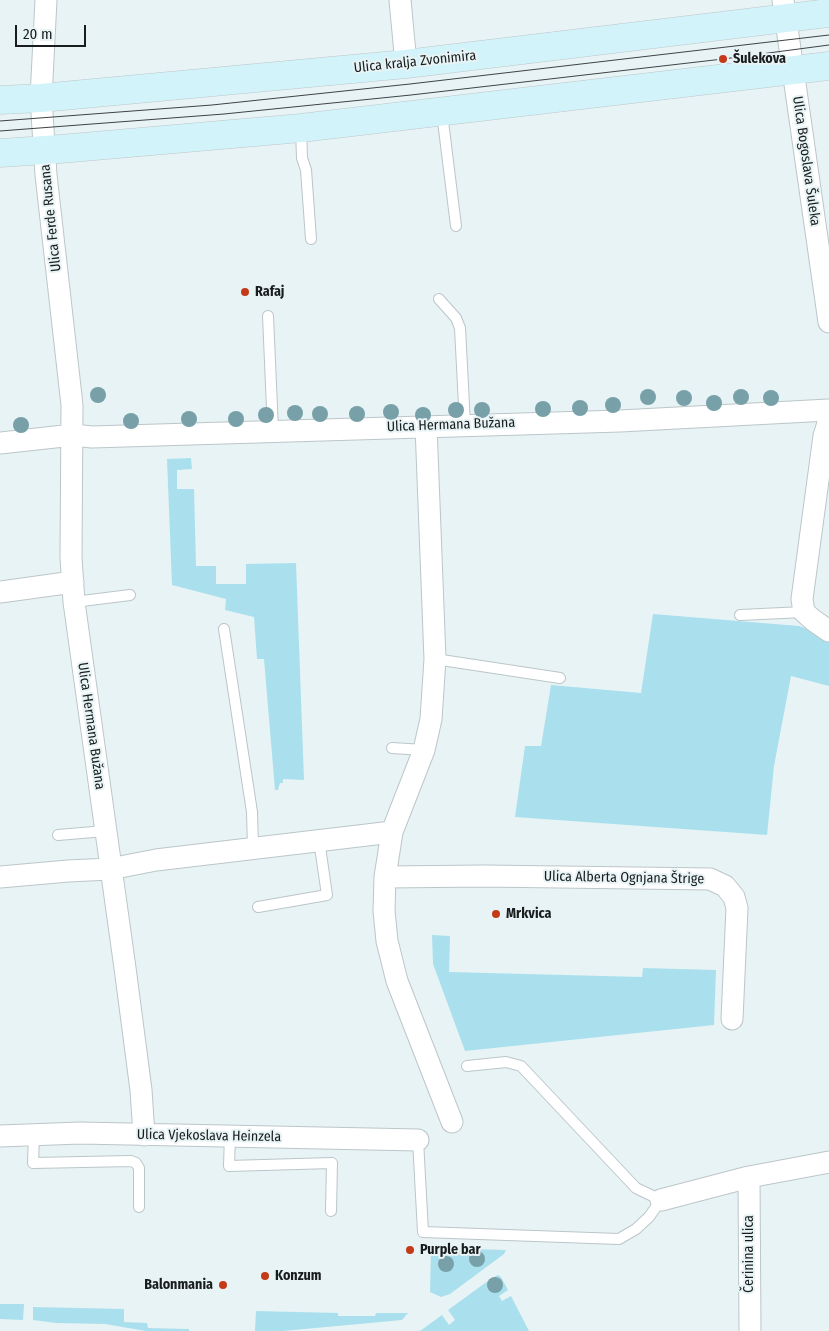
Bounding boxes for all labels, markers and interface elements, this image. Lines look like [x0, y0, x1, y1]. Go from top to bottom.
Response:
scale bar [18, 15, 89, 47]
text: 20 m [23, 25, 53, 43]
street label: Ulica kralja Zvonimira [353, 47, 477, 77]
place label: Šulekova [733, 51, 786, 67]
marker: Šulekova [717, 53, 729, 65]
street label: Ulica Bogoslava Šuleka [789, 95, 823, 227]
street label: Ulica Ferde Rusana [37, 163, 65, 273]
place label: Rafaj [255, 284, 284, 300]
marker: Rafaj [239, 286, 251, 298]
street label: Ulica Hermana Bužana [387, 414, 515, 436]
street label: Ulica Hermana Bužana [74, 661, 108, 791]
street label: Ulica Alberta Ognjana Štrige [544, 868, 704, 888]
place label: Mrkvica [506, 906, 551, 922]
marker: Mrkvica [490, 908, 502, 920]
street label: Ulica Vjekoslava Heinzela [137, 1126, 281, 1146]
street label: Čerinina ulica [741, 1215, 757, 1293]
place label: Purple bar [420, 1242, 481, 1258]
marker: Purple bar [404, 1244, 416, 1256]
place label: Konzum [275, 1268, 321, 1284]
marker: Konzum [259, 1270, 271, 1282]
place label: Balonmania [144, 1277, 213, 1293]
marker: Balonmania [217, 1279, 229, 1291]

